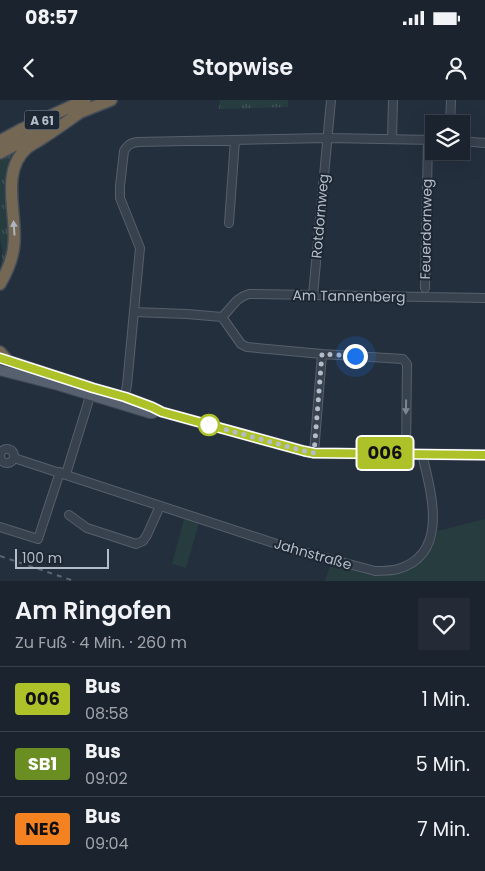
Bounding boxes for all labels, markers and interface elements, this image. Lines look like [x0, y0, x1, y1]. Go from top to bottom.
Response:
text: 08:57 [25, 4, 78, 31]
text: Stopwise [192, 52, 293, 83]
icon: back [15, 54, 43, 82]
icon: person [442, 54, 470, 82]
road number: A 61 [24, 110, 60, 130]
map controls [425, 115, 470, 160]
button: layers [425, 115, 470, 160]
street label: Rotdornweg [306, 173, 334, 259]
street label: Feuerdornweg [415, 178, 437, 280]
one-way arrow [10, 219, 18, 235]
street label: Am Tannenberg [292, 285, 406, 307]
your location [343, 344, 368, 369]
one-way arrow [402, 399, 410, 415]
unlabelled marker [198, 414, 220, 436]
line badge: 006 [356, 437, 414, 469]
text: 006 [368, 440, 402, 465]
street label: Jahnstraße [272, 533, 355, 575]
scale bar [15, 546, 109, 569]
text: 100 m [22, 548, 62, 568]
text: Am Ringofen [15, 594, 172, 627]
button: heart [418, 598, 470, 650]
text: Zu Fuß · 4 Min. · 260 m [15, 631, 187, 654]
text: Bus [85, 673, 121, 700]
text: 006 [25, 686, 60, 711]
text: 1 Min. [422, 686, 470, 713]
text: 08:58 [85, 702, 129, 725]
text: Bus [85, 738, 121, 765]
text: SB1 [28, 751, 57, 776]
text: 5 Min. [416, 751, 470, 778]
text: 09:02 [85, 767, 128, 790]
text: Bus [85, 803, 121, 830]
text: NE6 [25, 816, 60, 841]
text: 7 Min. [417, 816, 470, 843]
text: 09:04 [85, 832, 129, 855]

